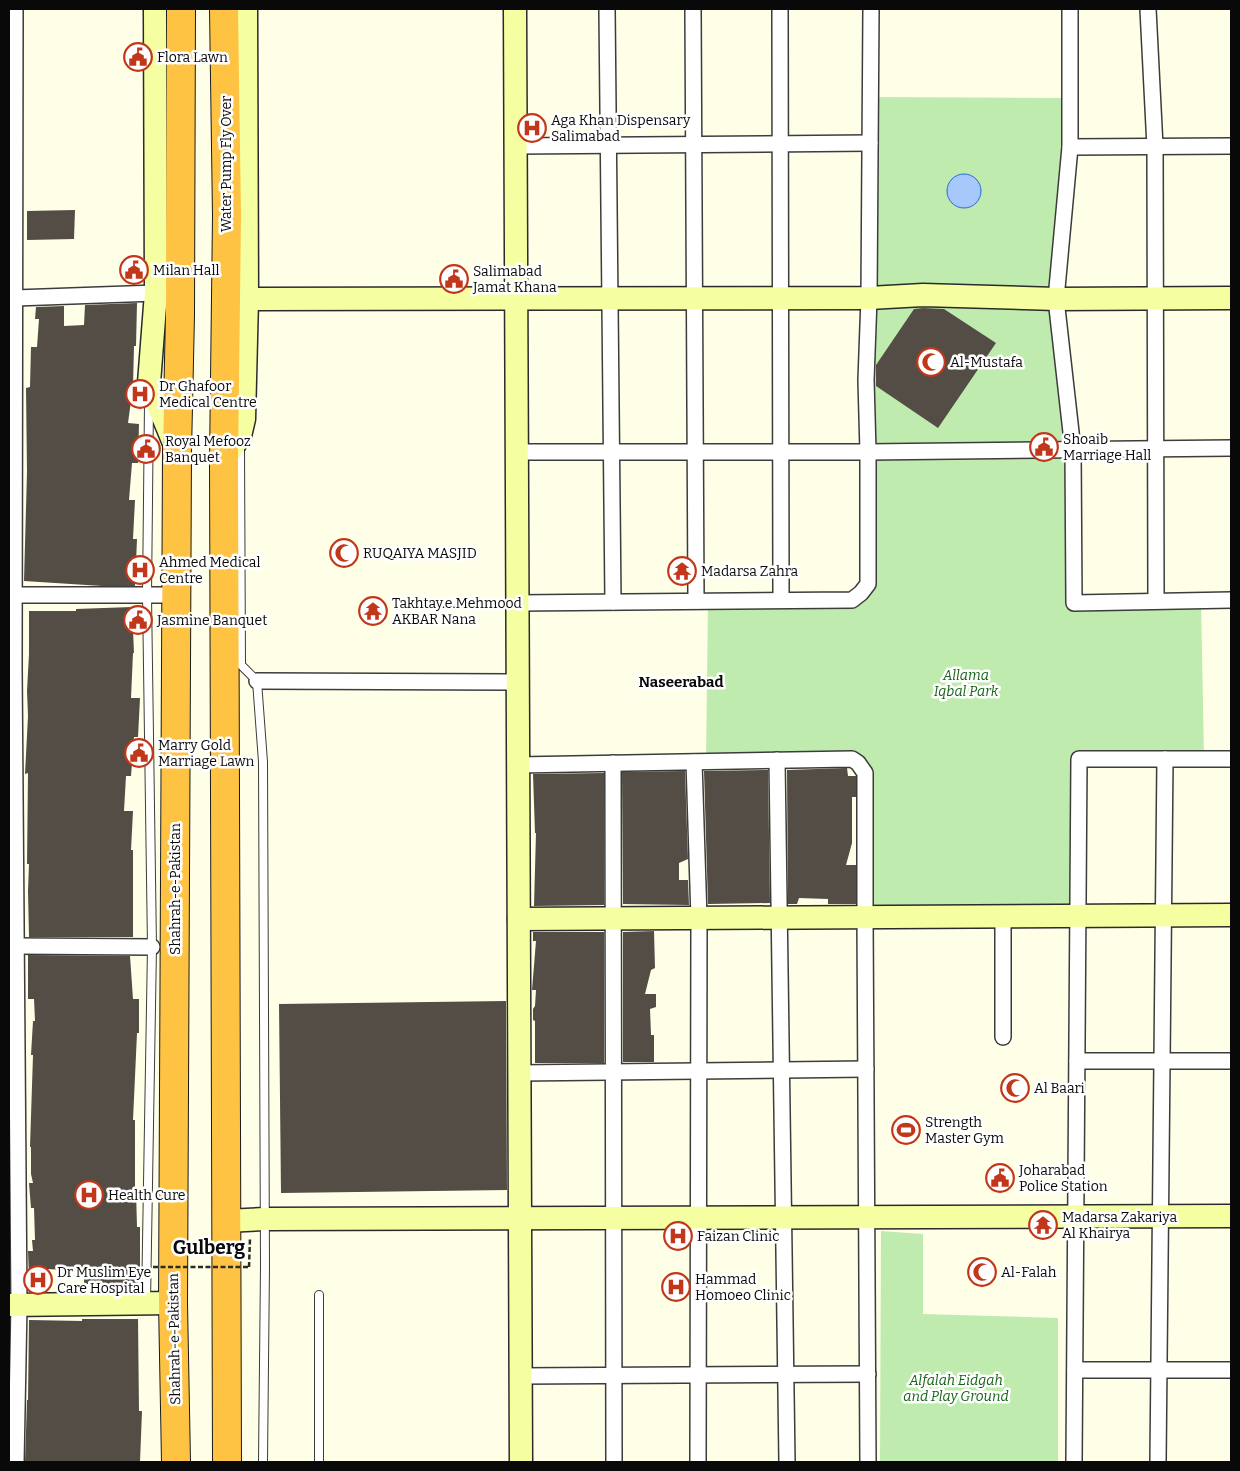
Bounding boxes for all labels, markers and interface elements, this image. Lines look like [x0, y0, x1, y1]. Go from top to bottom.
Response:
public building icon: Flora Lawn [123, 42, 153, 72]
place label: Flora Lawn [157, 49, 228, 66]
street label: Water Pump Fly Over [218, 96, 235, 232]
place label: Aga Khan Dispensary Salimabad [551, 112, 691, 145]
hospital icon: Aga Khan Dispensary Salimabad [517, 113, 547, 143]
public building icon: Milan Hall [119, 255, 149, 285]
place label: Milan Hall [153, 262, 219, 279]
place label: Salimabad Jamat Khana [472, 263, 557, 296]
public building icon: Salimabad Jamat Khana [439, 264, 469, 294]
mosque icon: Al-Mustafa [916, 347, 946, 377]
place label: Al-Mustafa [950, 354, 1023, 371]
place label: Dr Ghafoor Medical Centre [159, 378, 257, 411]
hospital icon: Dr Ghafoor Medical Centre [125, 379, 155, 409]
place label: Shoaib Marriage Hall [1063, 431, 1151, 464]
public building icon: Shoaib Marriage Hall [1029, 432, 1059, 462]
place label: Royal Mefooz Banquet [165, 433, 251, 466]
public building icon: Royal Mefooz Banquet [131, 434, 161, 464]
mosque icon: RUQAIYA MASJID [329, 538, 359, 568]
place label: RUQAIYA MASJID [363, 545, 477, 562]
place label: Ahmed Medical Centre [159, 554, 261, 587]
hospital icon: Ahmed Medical Centre [125, 555, 155, 585]
temple icon: Madarsa Zahra [667, 556, 697, 586]
place label: Madarsa Zahra [701, 563, 799, 580]
place label: Takhtay.e.Mehmood AKBAR Nana [392, 595, 522, 628]
temple icon: Takhtay.e.Mehmood AKBAR Nana [358, 596, 388, 626]
public building icon: Jasmine Banquet [123, 605, 153, 635]
place label: Jasmine Banquet [156, 612, 267, 629]
park label: Allama Iqbal Park [934, 667, 999, 700]
district label: Naseerabad [638, 673, 724, 691]
place label: Marry Gold Marriage Lawn [158, 737, 255, 770]
public building icon: Marry Gold Marriage Lawn [124, 738, 154, 768]
street label: Shahrah-e-Pakistan [167, 823, 184, 955]
mosque icon: Al Baari [1000, 1073, 1030, 1103]
place label: Al Baari [1034, 1080, 1085, 1097]
place label: Strength Master Gym [925, 1114, 1005, 1147]
sports icon: Strength Master Gym [891, 1115, 921, 1145]
place label: Joharabad Police Station [1018, 1162, 1108, 1195]
public building icon: Joharabad Police Station [985, 1163, 1015, 1193]
hospital icon: Health Cure [74, 1180, 104, 1210]
place label: Health Cure [108, 1187, 186, 1204]
place label: Madarsa Zakariya Al Khairya [1062, 1209, 1177, 1242]
temple icon: Madarsa Zakariya Al Khairya [1028, 1210, 1058, 1240]
hospital icon: Faizan Clinic [663, 1221, 693, 1251]
place label: Faizan Clinic [697, 1228, 779, 1245]
district label: Gulberg [173, 1236, 245, 1259]
mosque icon: Al-Falah [967, 1257, 997, 1287]
place label: Dr Muslim Eye Care Hospital [57, 1264, 151, 1297]
place label: Al-Falah [1001, 1264, 1057, 1281]
hospital icon: Dr Muslim Eye Care Hospital [23, 1265, 53, 1295]
place label: Hammad Homoeo Clinic [695, 1271, 791, 1304]
hospital icon: Hammad Homoeo Clinic [661, 1272, 691, 1302]
street label: Shahrah-e-Pakistan [165, 1273, 184, 1405]
park label: Alfalah Eidgah and Play Ground [903, 1372, 1009, 1405]

